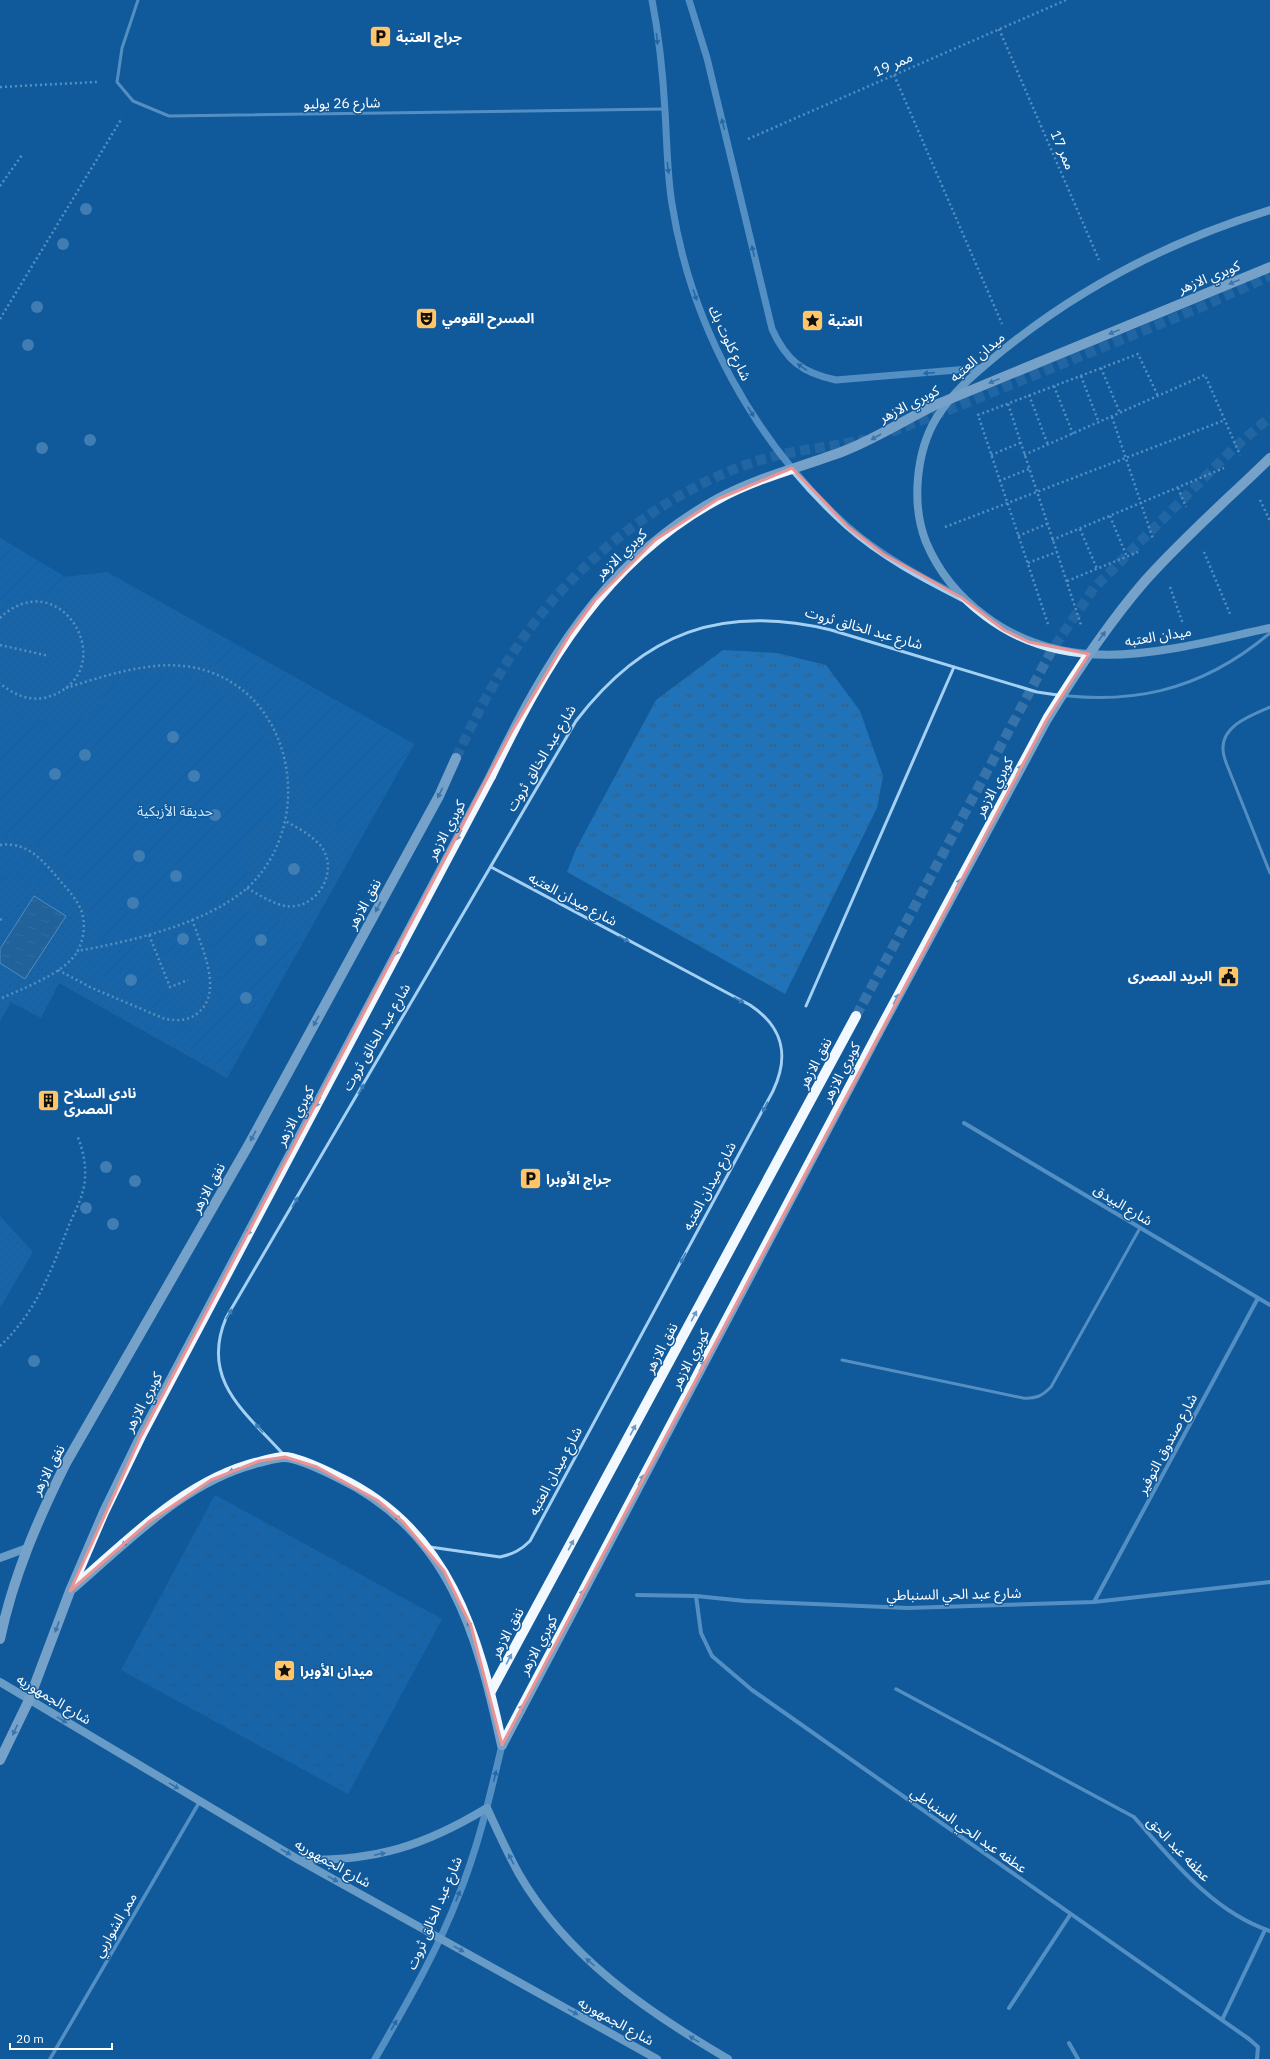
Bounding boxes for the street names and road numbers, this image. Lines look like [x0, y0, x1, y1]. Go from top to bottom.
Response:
street label: ممر 19 [871, 47, 915, 81]
street label: شارع 26 يوليو [303, 93, 381, 115]
street label: ممر 17 [1047, 128, 1079, 172]
street label: كوبري الازهر [1174, 256, 1244, 300]
street label: شارع كلوت بك [703, 302, 755, 384]
street label: ميدان العتبه [946, 328, 1008, 386]
street label: كوبري الازهر [875, 381, 943, 429]
street label: كوبري الازهر [591, 525, 652, 585]
street label: شارع عبد الخالق ثروت [803, 603, 925, 655]
street label: ميدان العتبه [1123, 622, 1193, 650]
street label: شارع عبد الخالق ثروت [502, 701, 582, 816]
street label: كوبري الازهر [970, 754, 1019, 822]
street label: كوبري الازهر [422, 797, 471, 865]
street label: شارع ميدان العتبه [525, 868, 620, 932]
street label: نفق الازهر [342, 875, 386, 934]
street label: شارع عبد الخالق ثروت [338, 980, 416, 1095]
street label: نفق الازهر [794, 1034, 837, 1093]
street label: كوبري الازهر [817, 1039, 866, 1107]
street label: كوبري الازهر [271, 1083, 320, 1151]
street label: شارع ميدان العتبه [678, 1139, 742, 1234]
street label: نفق الازهر [186, 1159, 230, 1218]
street label: شارع البيدق [1089, 1180, 1156, 1231]
street label: نفق الازهر [640, 1319, 683, 1378]
street label: كوبري الازهر [666, 1326, 715, 1394]
street label: كوبري الازهر [119, 1369, 168, 1437]
street label: شارع صندوق التوفير [1132, 1390, 1203, 1499]
street label: شارع ميدان العتبه [524, 1424, 588, 1519]
street label: نفق الازهر [27, 1441, 70, 1500]
street label: شارع عبد الحي السنباطي [886, 1584, 1022, 1606]
street label: نفق الازهر [486, 1604, 529, 1663]
street label: كوبري الازهر [514, 1612, 563, 1680]
street label: شارع الجمهوريه [12, 1670, 95, 1730]
street label: عطفه عبد الحي السنباطي [906, 1783, 1031, 1879]
street label: عطفه عبد الحق [1143, 1813, 1215, 1886]
street label: شارع الجمهوريه [291, 1835, 374, 1893]
street label: شارع عبد الخالق ثروت [402, 1854, 468, 1973]
street label: ممر الشواربي [89, 1889, 143, 1962]
street label: شارع الجمهوريه [574, 1993, 657, 2051]

